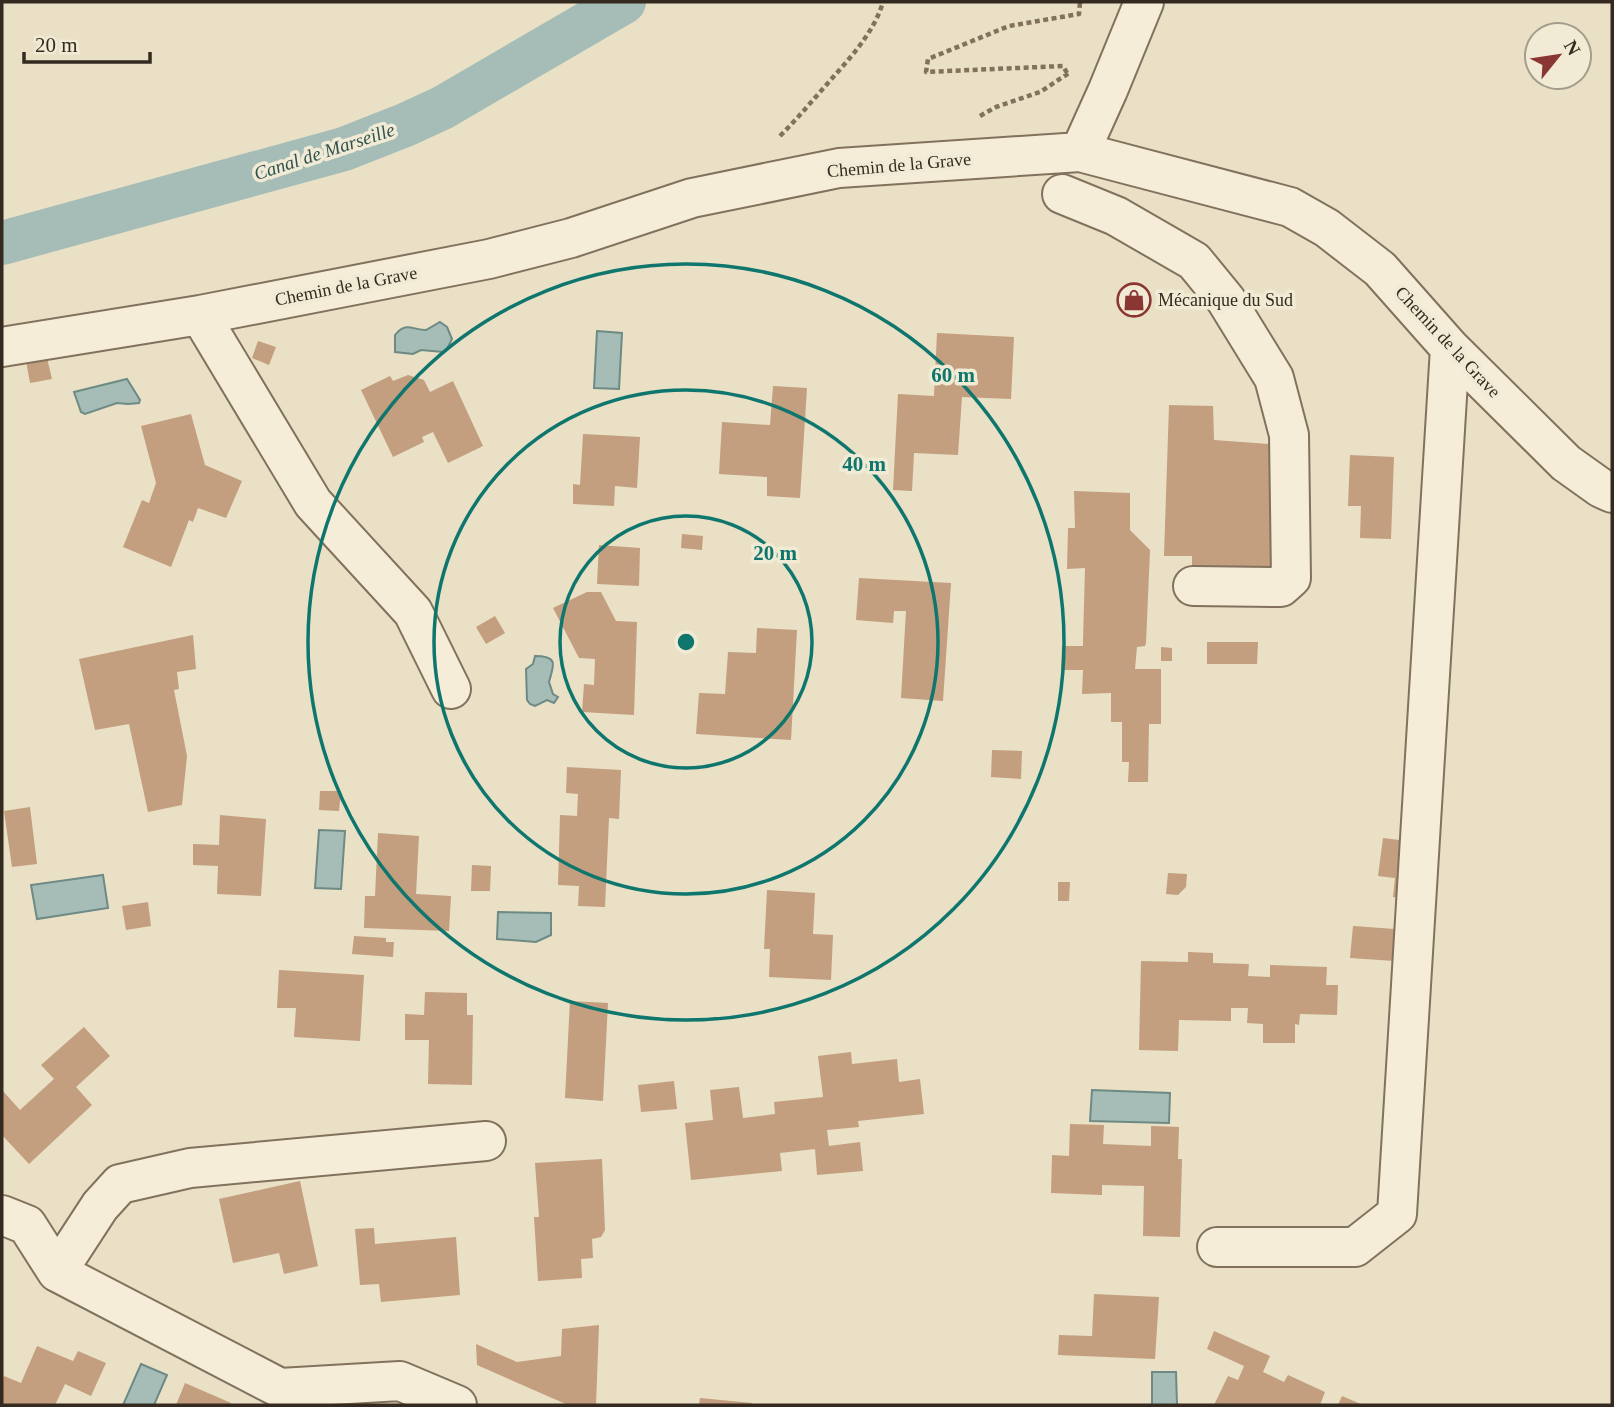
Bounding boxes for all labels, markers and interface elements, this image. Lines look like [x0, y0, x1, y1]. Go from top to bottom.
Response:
scale bar [24, 21, 150, 65]
north arrow [1523, 21, 1593, 91]
text: 20 m [35, 33, 78, 57]
text: N [1560, 37, 1585, 59]
water label: Canal de Marseille [251, 119, 397, 184]
street label: Chemin de la Grave [826, 149, 972, 181]
street label: Chemin de la Grave [273, 262, 419, 310]
shop icon: Mécanique du Sud [1115, 281, 1153, 319]
street label: Chemin de la Grave [1391, 282, 1505, 402]
place label: Mécanique du Sud [1158, 290, 1293, 310]
text: 60 m [931, 363, 975, 387]
text: 40 m [842, 452, 886, 476]
text: 20 m [753, 541, 797, 565]
centre of rings [674, 630, 698, 654]

